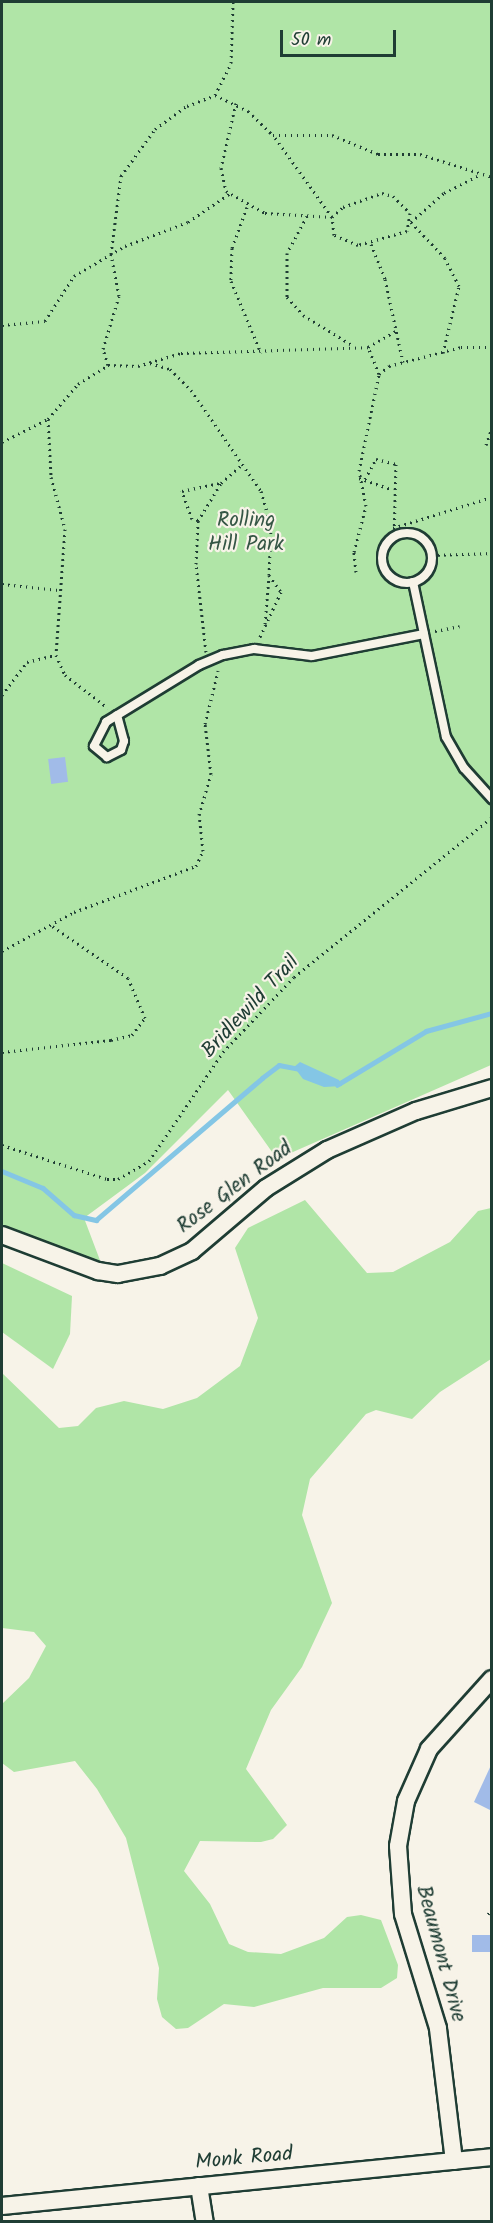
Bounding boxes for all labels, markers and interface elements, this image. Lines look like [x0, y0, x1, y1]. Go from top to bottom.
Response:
scale bar [283, 18, 398, 56]
text: 50 m [291, 26, 331, 55]
park label: Rolling Hill Park [208, 508, 284, 558]
street label: Bridlewild Trail [197, 950, 305, 1064]
street label: Rose Glen Road [172, 1136, 298, 1240]
street label: Beaumont Drive [410, 1883, 470, 2025]
street label: Monk Road [194, 2142, 294, 2176]

